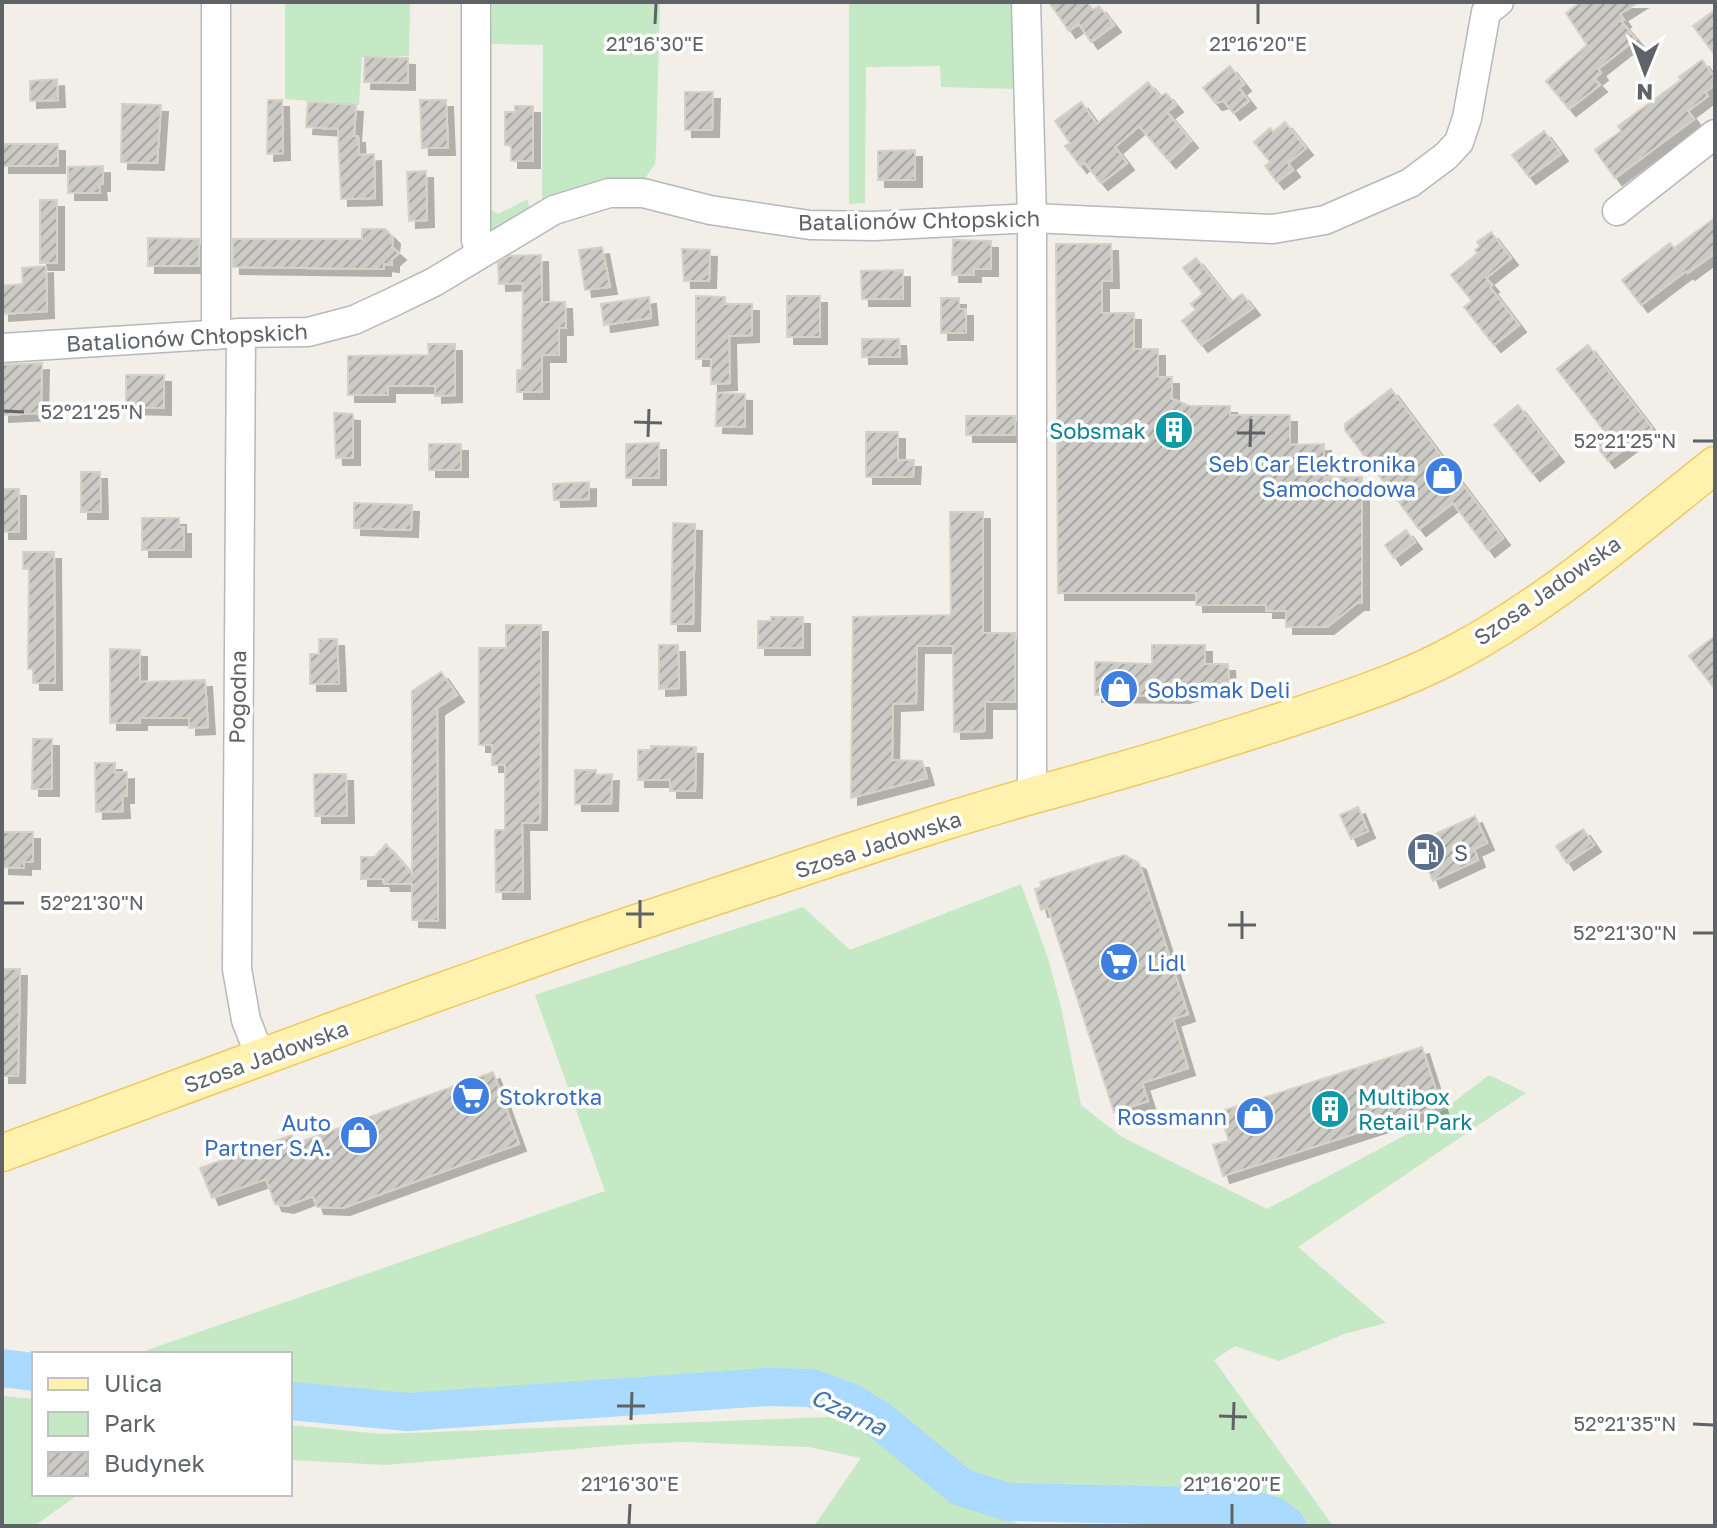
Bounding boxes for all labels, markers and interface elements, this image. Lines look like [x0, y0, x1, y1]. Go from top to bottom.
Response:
text: 21°16'30"E [606, 31, 704, 55]
text: 21°16'20"E [1209, 31, 1307, 55]
north arrow [1605, 32, 1685, 112]
text: N [1636, 79, 1653, 106]
street label: Batalionów Chłopskich [798, 204, 1040, 236]
street label: Batalionów Chłopskich [65, 317, 309, 357]
text: 52°21'25"N [41, 399, 143, 423]
building icon: Sobsmak [1153, 409, 1195, 451]
place label: Sobsmak [1049, 417, 1146, 444]
text: 52°21'25"N [1574, 428, 1676, 452]
place label: Seb Car Elektronika Samochodowa [1208, 450, 1416, 502]
shop icon: Seb Car Elektronika Samochodowa [1423, 455, 1465, 497]
street label: Szosa Jadowska [1468, 529, 1626, 651]
street label: Pogodna [223, 650, 251, 744]
shop icon: Sobsmak Deli [1098, 668, 1140, 710]
place label: Sobsmak Deli [1147, 676, 1290, 703]
street label: Szosa Jadowska [791, 804, 965, 884]
fuel station icon: S [1405, 831, 1447, 873]
place label: S [1454, 839, 1468, 866]
text: 52°21'30"N [40, 890, 144, 914]
text: 52°21'30"N [1573, 920, 1677, 944]
supermarket icon: Lidl [1098, 941, 1140, 983]
place label: Lidl [1147, 949, 1186, 976]
street label: Szosa Jadowska [180, 1014, 352, 1098]
supermarket icon: Stokrotka [450, 1075, 492, 1117]
place label: Stokrotka [499, 1083, 602, 1110]
place label: Multibox Retail Park [1358, 1083, 1473, 1135]
building icon: Multibox Retail Park [1309, 1088, 1351, 1130]
shop icon: Rossmann [1234, 1095, 1276, 1137]
place label: Rossmann [1117, 1103, 1227, 1130]
place label: Auto Partner S.A. [204, 1109, 331, 1161]
shop icon: Auto Partner S.A. [338, 1114, 380, 1156]
legend [32, 1352, 292, 1496]
text: Ulica [104, 1368, 162, 1397]
water label: Czarna [807, 1381, 892, 1442]
text: Park [104, 1408, 156, 1437]
text: 52°21'35"N [1574, 1411, 1677, 1435]
text: Budynek [104, 1448, 205, 1477]
text: 21°16'30"E [581, 1471, 679, 1495]
text: 21°16'20"E [1183, 1471, 1281, 1495]

